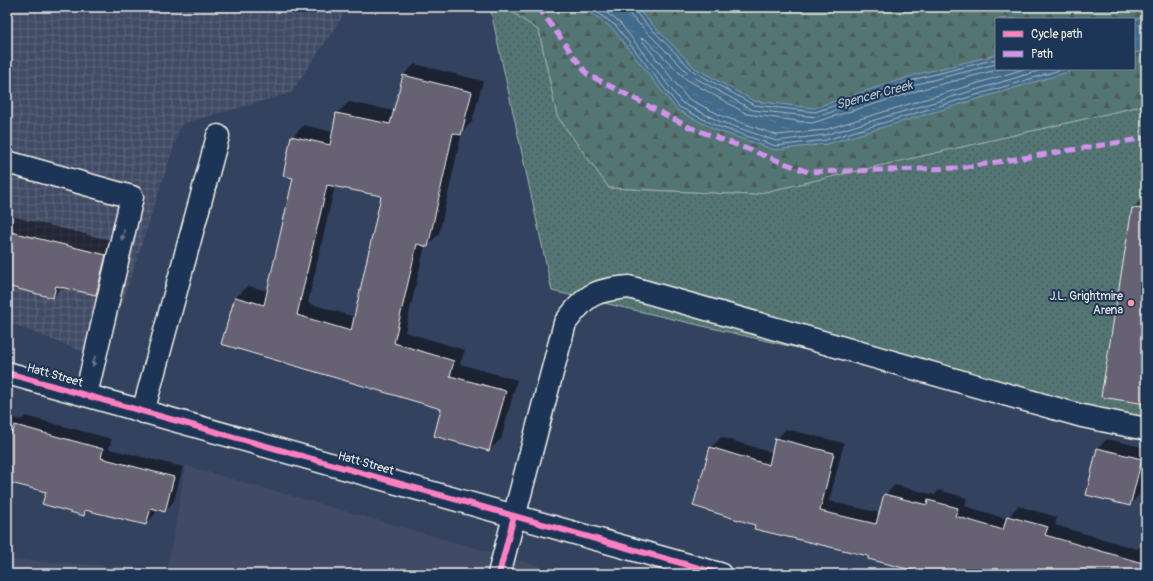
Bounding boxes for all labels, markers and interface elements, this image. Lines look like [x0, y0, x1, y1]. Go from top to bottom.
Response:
legend [995, 18, 1135, 70]
text: Cycle path [1031, 27, 1083, 42]
text: Path [1031, 47, 1053, 62]
water label: Spencer Creek [834, 77, 916, 113]
one-way arrow [120, 228, 126, 241]
place label: J.L. Grightmire Arena [1049, 289, 1123, 318]
marker: J.L. Grightmire Arena [1126, 298, 1136, 308]
one-way arrow [90, 355, 96, 367]
street label: Hatt Street [25, 360, 85, 391]
street label: Hatt Street [336, 448, 396, 479]

